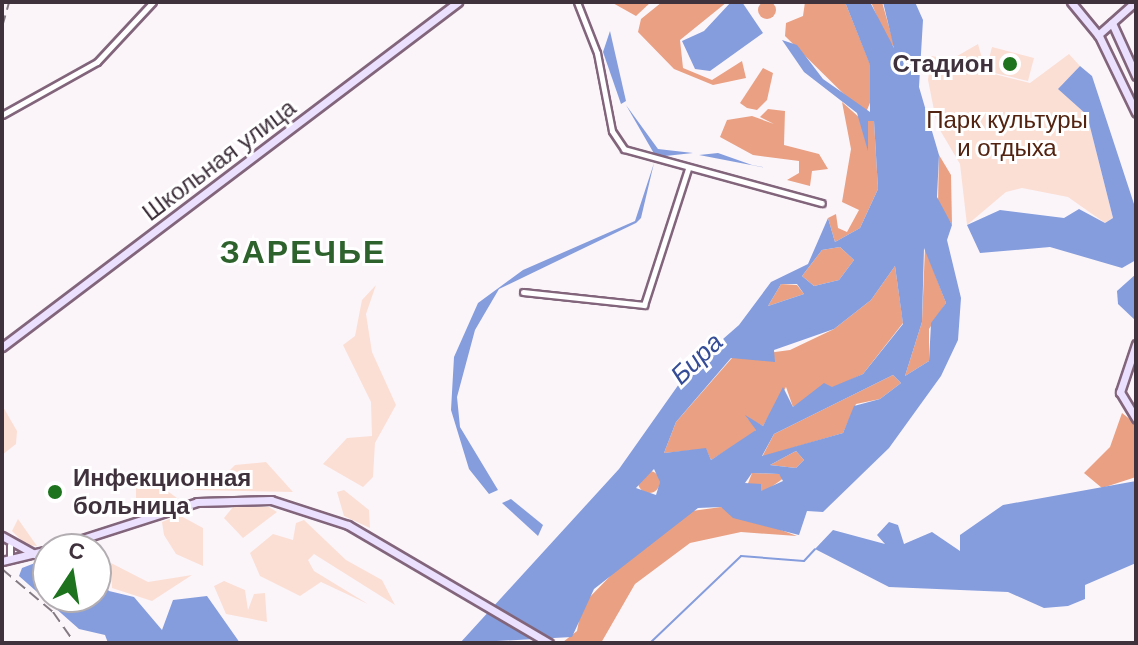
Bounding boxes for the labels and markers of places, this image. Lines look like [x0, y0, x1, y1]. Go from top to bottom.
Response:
place label: Стадион [892, 50, 994, 78]
marker: Стадион [1001, 55, 1019, 73]
place label: Инфекционная больница [73, 464, 251, 520]
marker: Инфекционная больница [44, 481, 66, 503]

